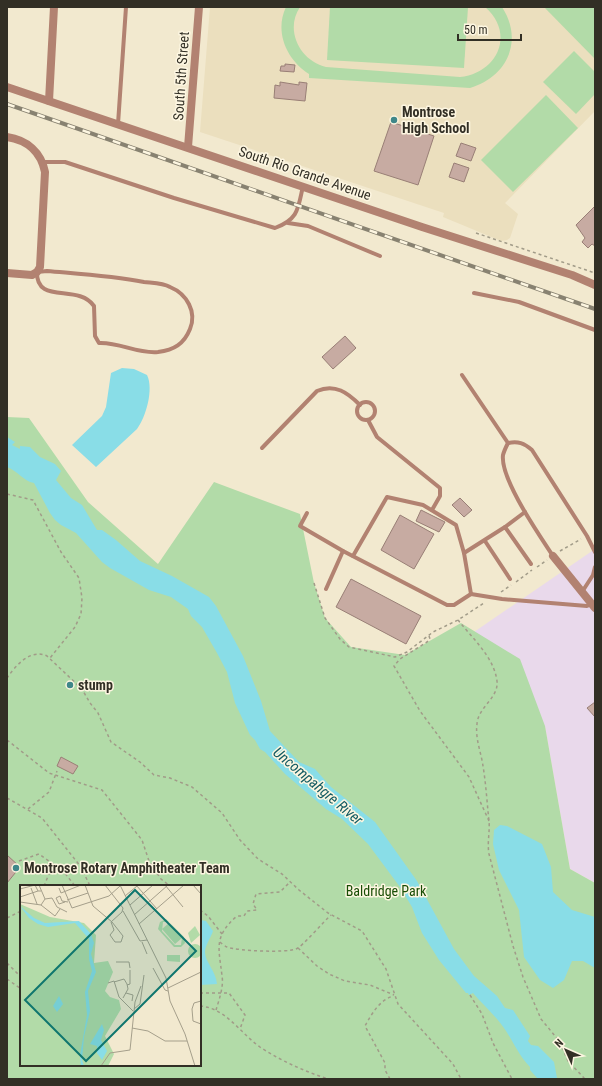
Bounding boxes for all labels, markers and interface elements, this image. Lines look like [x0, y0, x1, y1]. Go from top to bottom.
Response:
scale bar [458, 16, 521, 42]
text: 50 m [464, 23, 488, 37]
street label: South 5th Street [170, 31, 192, 121]
place label: Montrose High School [402, 104, 470, 136]
marker: Montrose High School [389, 115, 399, 125]
street label: South Rio Grande Avenue [237, 143, 374, 203]
place label: stump [78, 677, 113, 693]
marker: stump [65, 680, 75, 690]
water label: Uncompahgre River [269, 743, 367, 829]
place label: Montrose Rotary Amphitheater Team [24, 860, 230, 876]
marker: Montrose Rotary Amphitheater Team [11, 863, 21, 873]
park label: Baldridge Park [346, 883, 427, 899]
inset map [20, 885, 201, 1066]
north arrow [546, 1030, 586, 1070]
text: N [552, 1036, 566, 1050]

